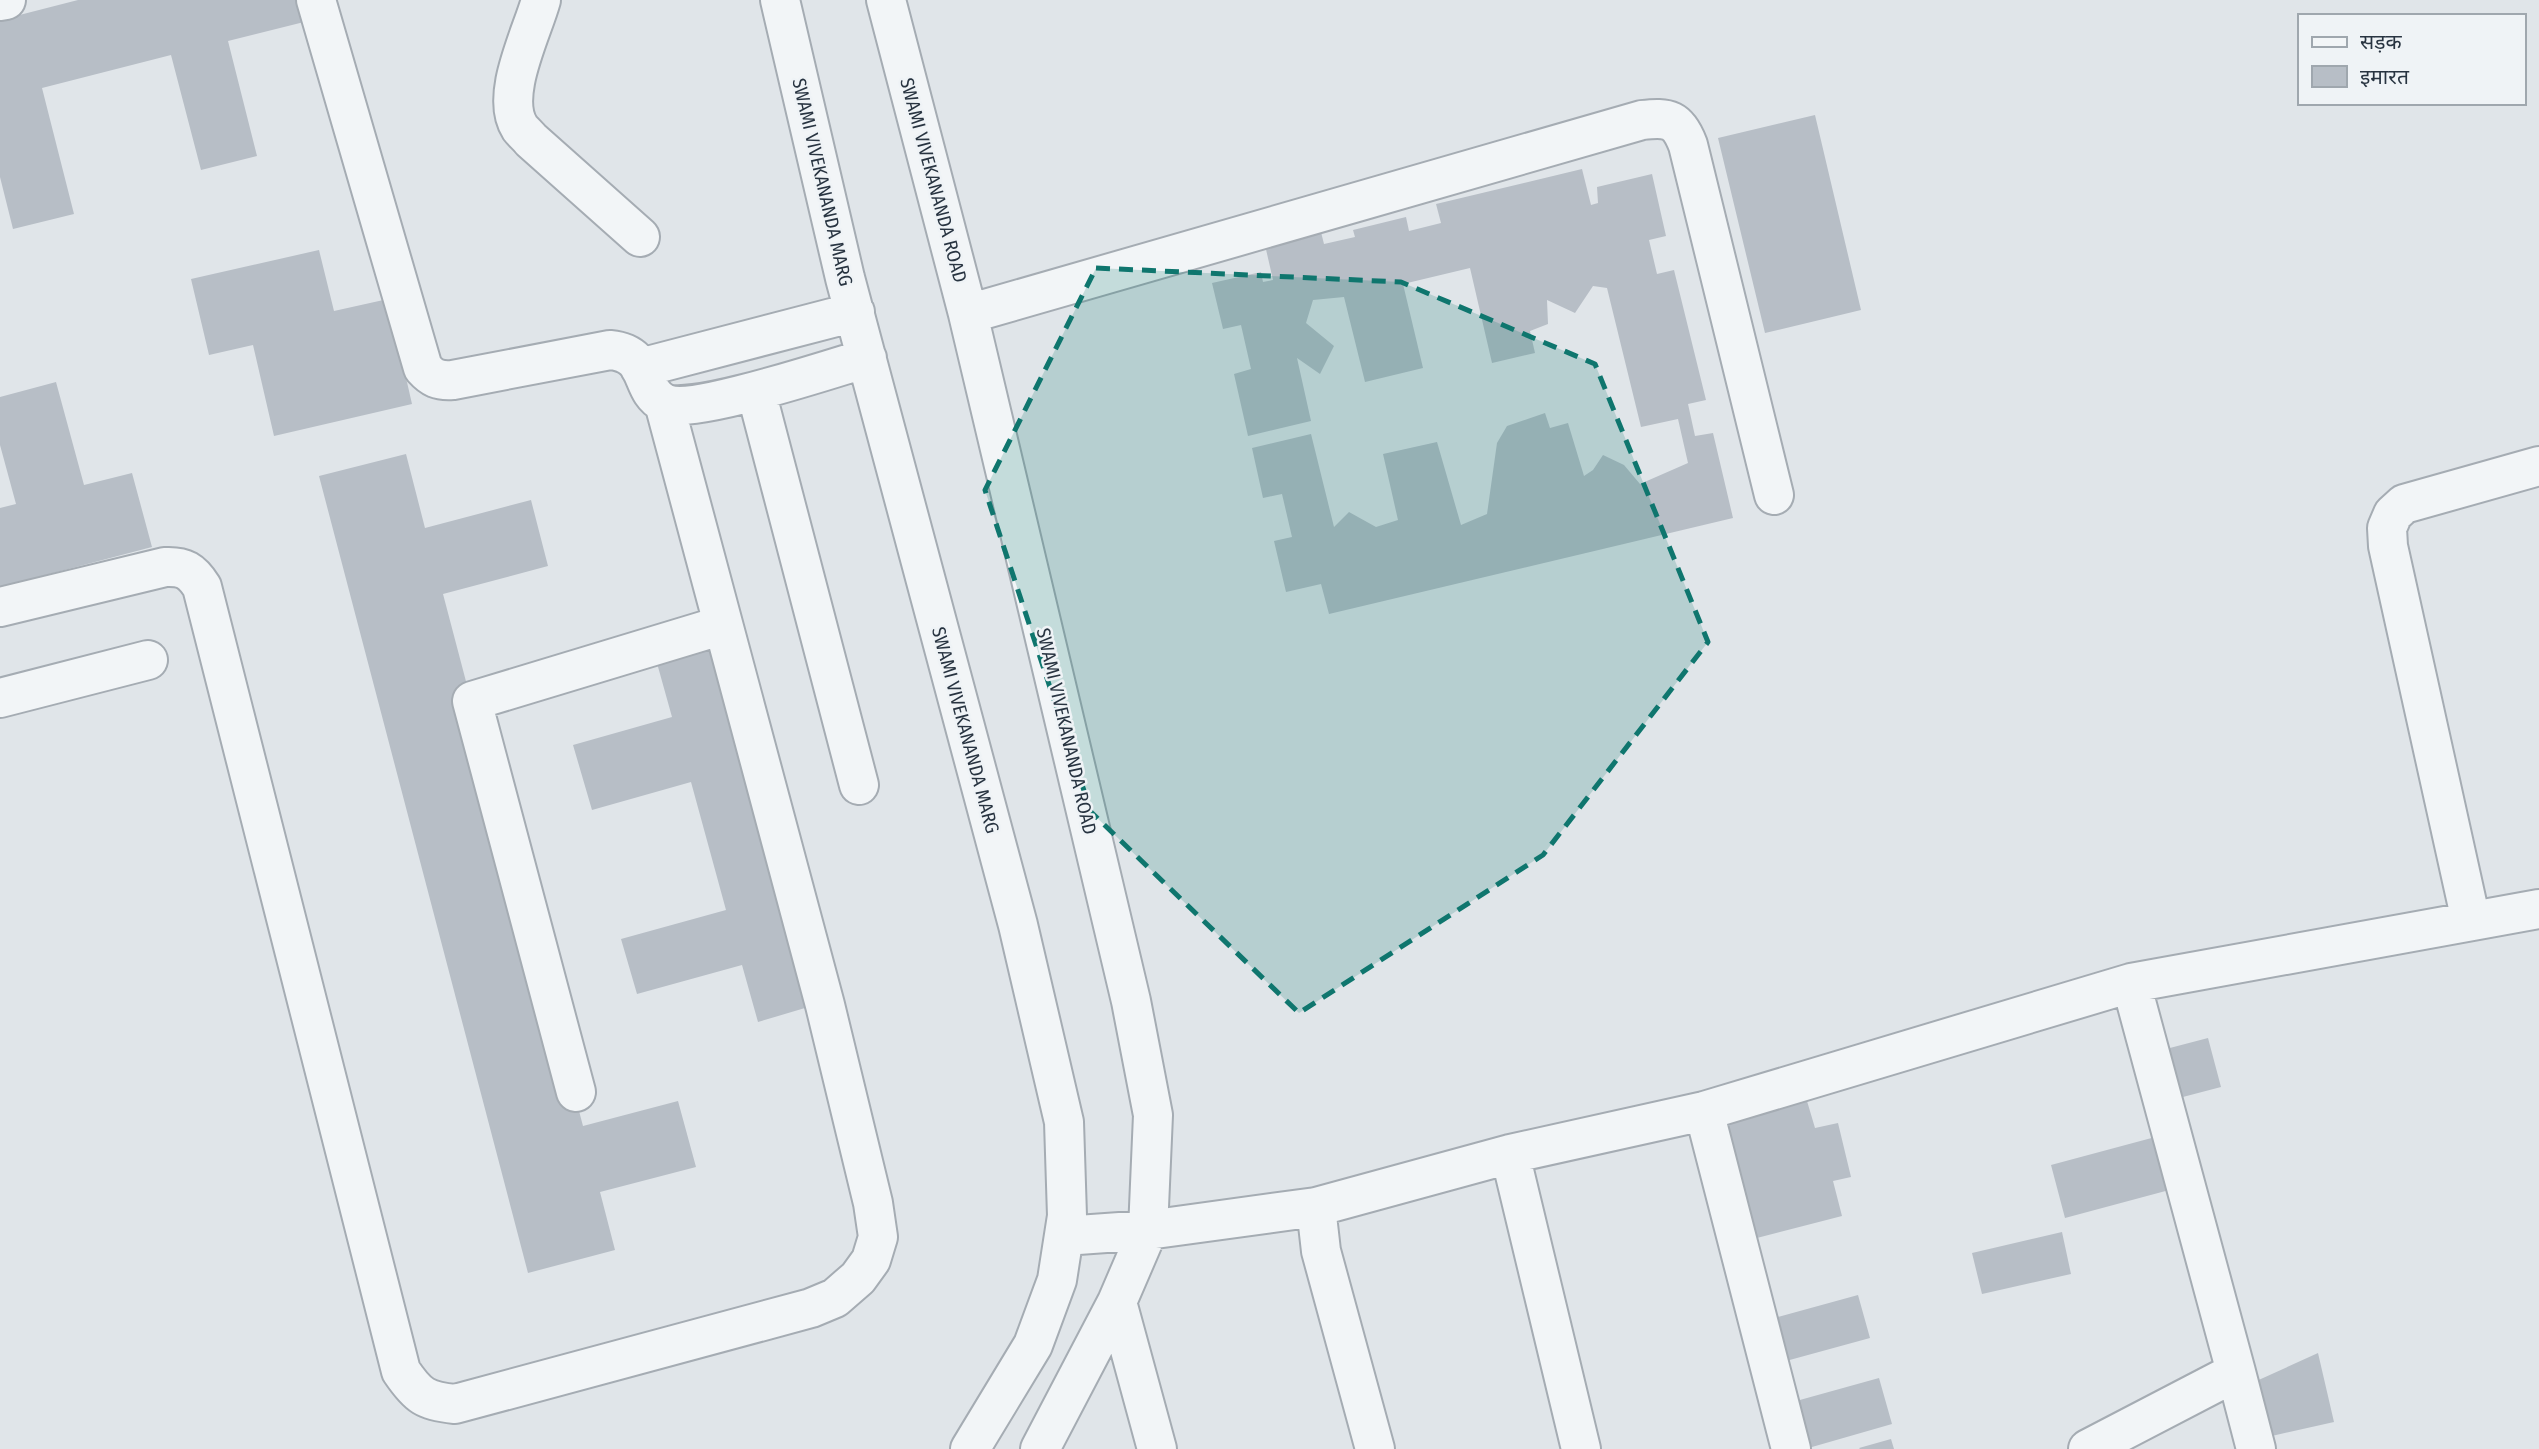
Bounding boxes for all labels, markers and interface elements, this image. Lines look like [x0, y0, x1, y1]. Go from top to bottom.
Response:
legend [2298, 14, 2525, 105]
text: सड़क [2360, 29, 2402, 55]
text: इमारत [2360, 64, 2410, 90]
street label: SWAMI VIVEKANANDA ROAD [895, 75, 972, 285]
street label: SWAMI VIVEKANANDA MARG [787, 76, 858, 288]
street label: SWAMI VIVEKANANDA MARG [927, 624, 1004, 836]
street label: SWAMI VIVEKANANDA ROAD [1032, 626, 1101, 837]

